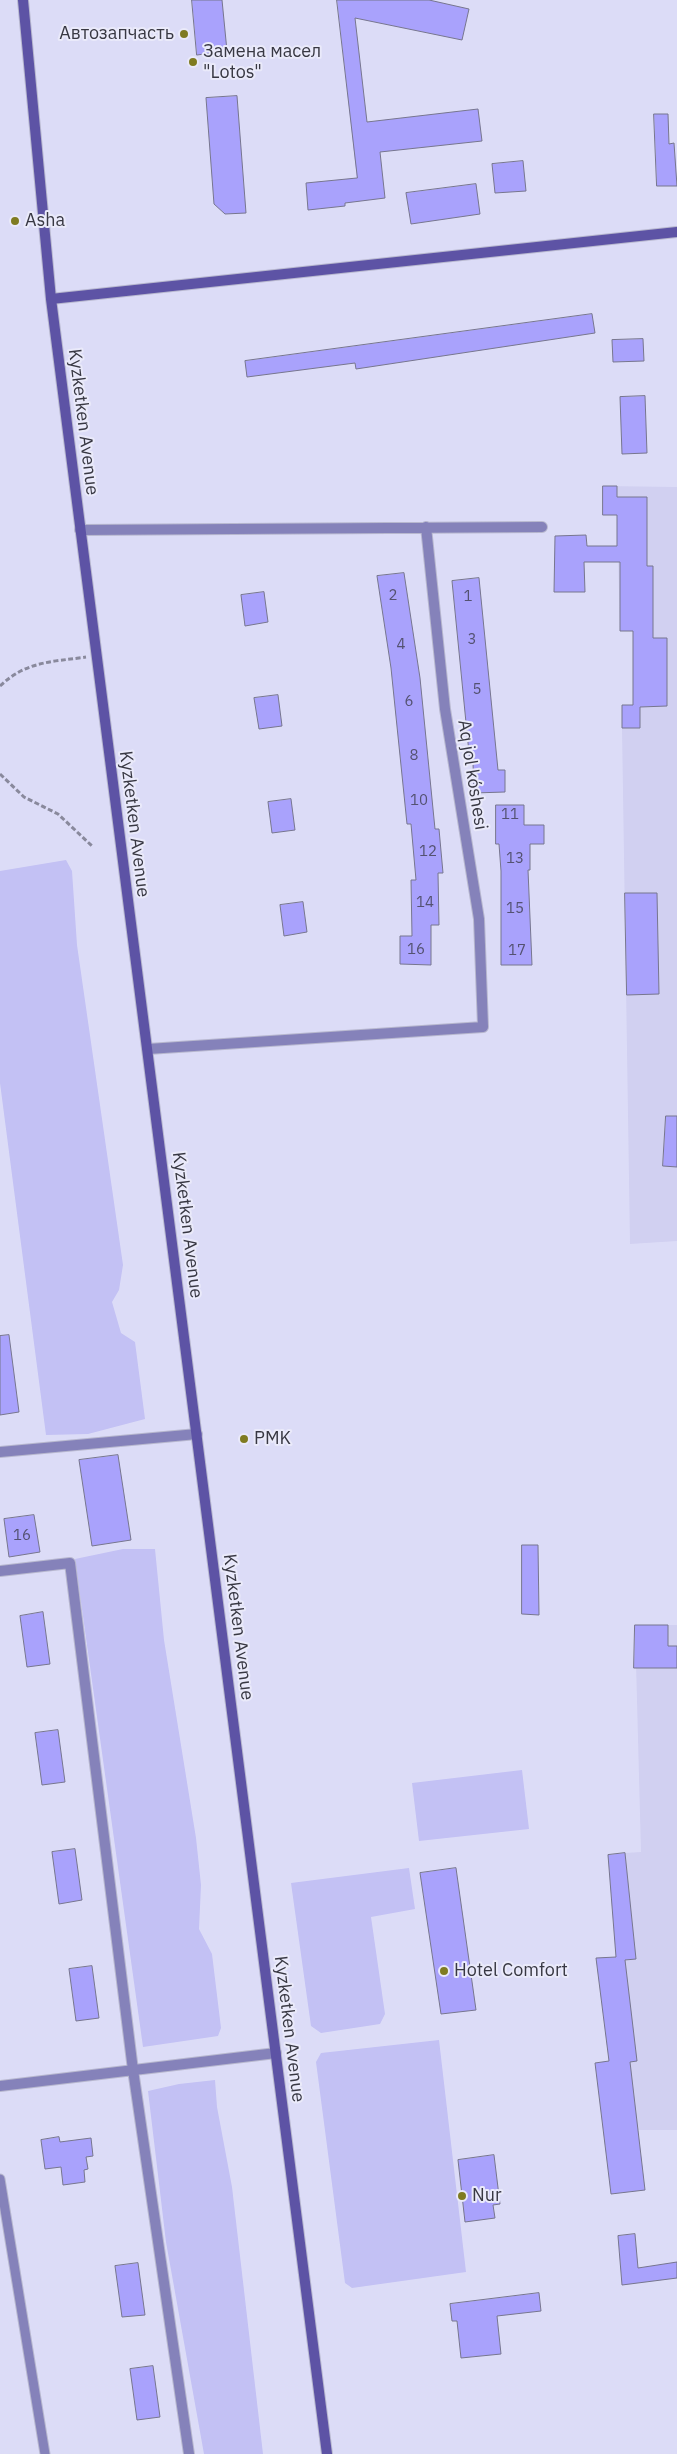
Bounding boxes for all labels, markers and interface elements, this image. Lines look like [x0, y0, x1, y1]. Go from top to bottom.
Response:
place label: Автозапчасть [59, 23, 174, 45]
marker: Автозапчасть [178, 28, 190, 40]
place label: Замена масел "Lotos" [203, 41, 321, 84]
marker: Замена масел "Lotos" [187, 56, 199, 68]
place label: Asha [25, 210, 65, 232]
marker: Asha [9, 215, 21, 227]
street label: Kyzketken Avenue [63, 347, 103, 497]
house number: 2 [389, 587, 397, 605]
house number: 1 [464, 588, 472, 606]
house number: 3 [468, 631, 476, 649]
house number: 4 [397, 636, 405, 654]
house number: 5 [473, 681, 481, 699]
house number: 6 [405, 693, 413, 711]
street label: Aq jol kóshesi [453, 718, 491, 832]
house number: 8 [410, 747, 418, 765]
street label: Kyzketken Avenue [114, 749, 154, 899]
house number: 10 [410, 792, 428, 810]
house number: 11 [501, 806, 519, 824]
house number: 12 [419, 843, 437, 861]
house number: 13 [506, 850, 524, 868]
house number: 14 [416, 894, 434, 912]
house number: 15 [506, 900, 524, 918]
house number: 16 [407, 941, 425, 959]
house number: 17 [508, 942, 526, 960]
street label: Kyzketken Avenue [167, 1150, 207, 1300]
place label: PMK [254, 1428, 291, 1450]
marker: PMK [238, 1433, 250, 1445]
house number: 16 [13, 1527, 31, 1545]
street label: Kyzketken Avenue [218, 1552, 258, 1702]
street label: Kyzketken Avenue [269, 1954, 309, 2104]
place label: Hotel Comfort [454, 1960, 568, 1982]
marker: Hotel Comfort [438, 1965, 450, 1977]
place label: Nur [472, 2185, 502, 2207]
marker: Nur [456, 2190, 468, 2202]

